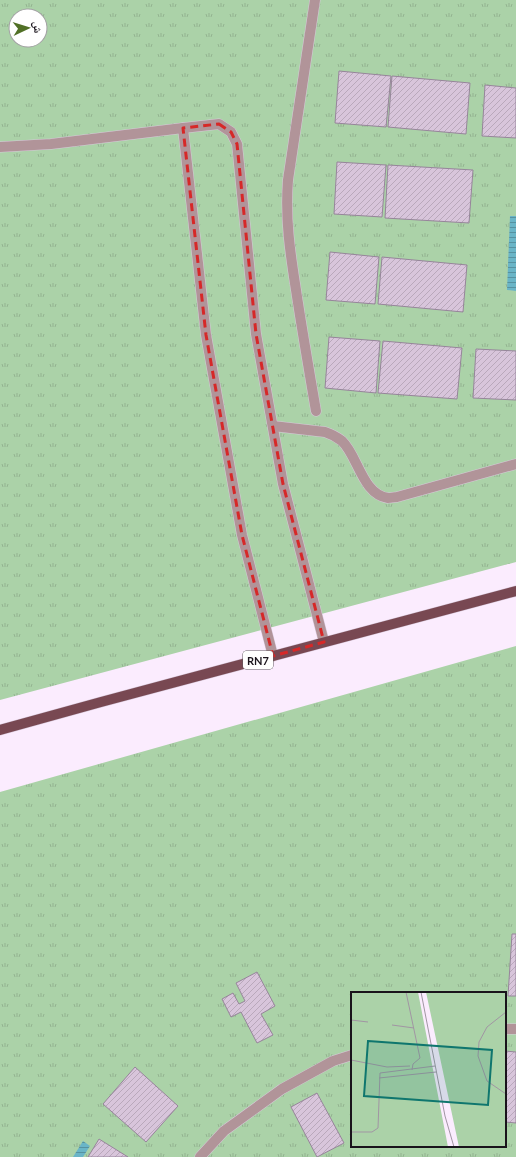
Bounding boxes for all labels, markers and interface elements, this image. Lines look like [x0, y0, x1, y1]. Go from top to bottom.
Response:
north arrow [8, 8, 48, 48]
text: ش [30, 21, 45, 34]
road number: RN7 [243, 651, 273, 669]
inset map [351, 992, 506, 1147]

